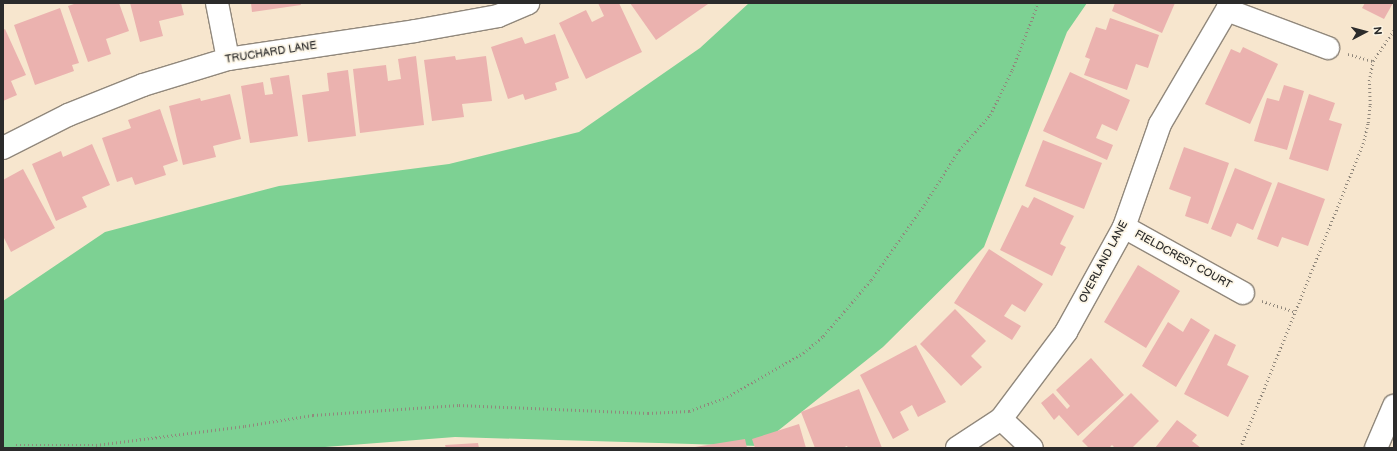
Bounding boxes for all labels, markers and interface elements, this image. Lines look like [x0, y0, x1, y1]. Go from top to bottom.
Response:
north arrow [1345, 12, 1385, 52]
text: N [1371, 26, 1384, 35]
street label: TRUCHARD LANE [224, 39, 318, 67]
street label: OVERLAND LANE [1077, 219, 1131, 305]
street label: FIELDCREST COURT [1132, 228, 1234, 292]

